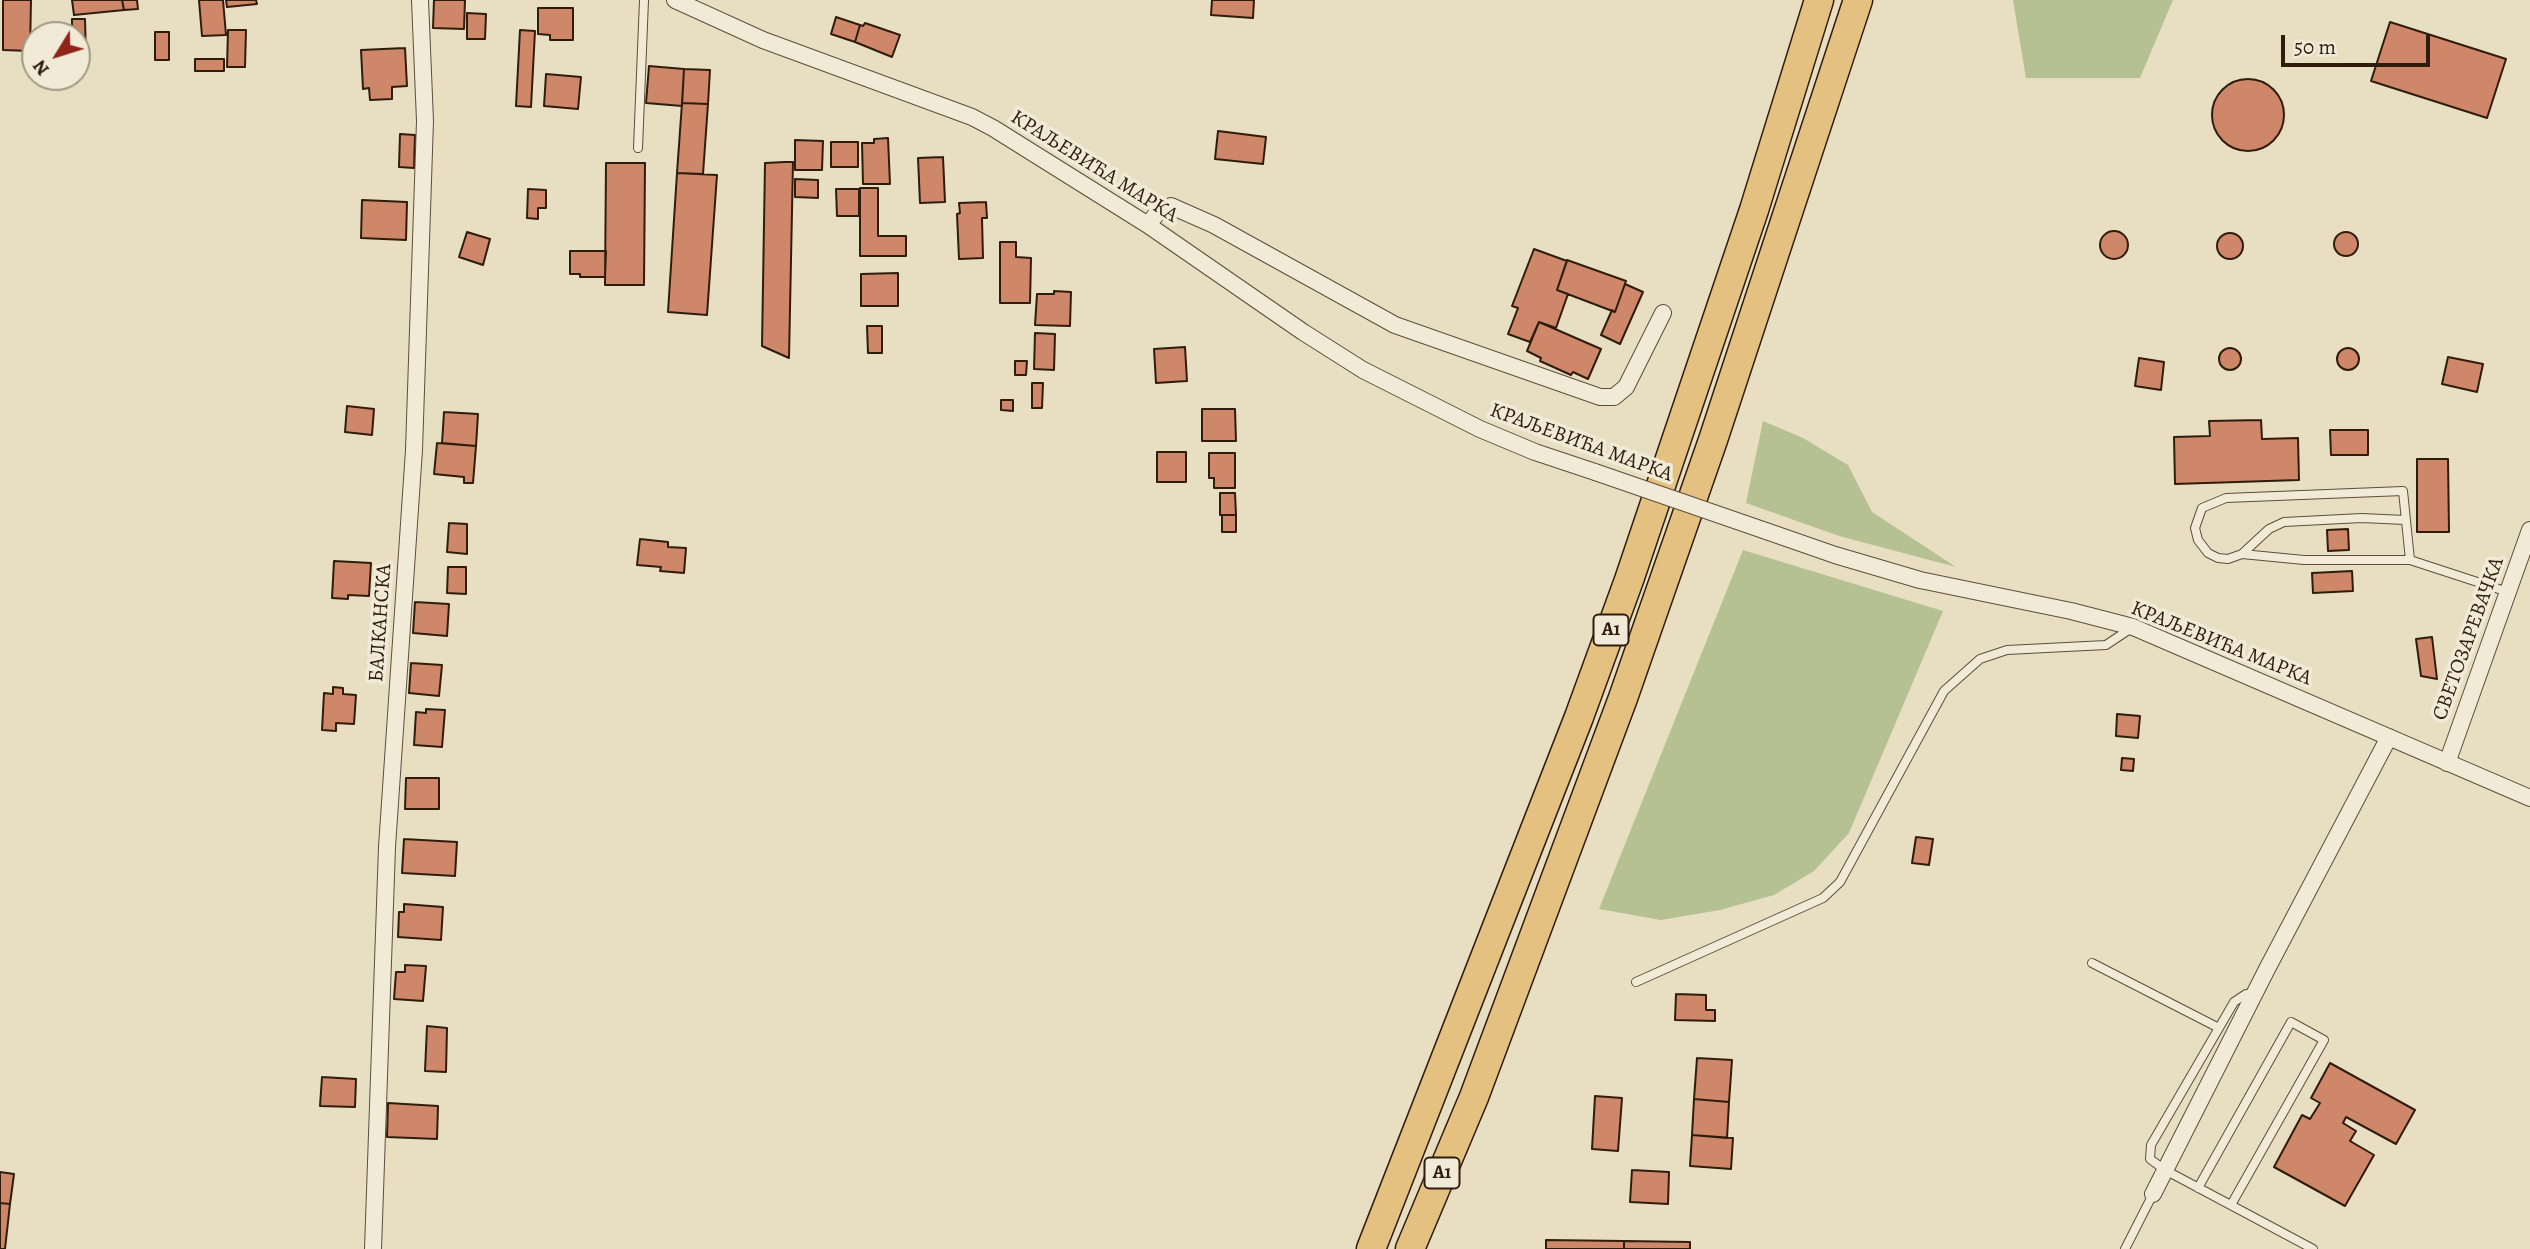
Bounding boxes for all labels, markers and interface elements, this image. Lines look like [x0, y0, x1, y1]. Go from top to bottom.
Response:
north arrow [21, 21, 91, 91]
scale bar [2285, 21, 2434, 65]
text: 50 m [2294, 33, 2336, 61]
text: N [27, 54, 56, 81]
street label: КРАЉЕВИЋА МАРКА [1006, 105, 1182, 229]
street label: КРАЉЕВИЋА МАРКА [1486, 398, 1676, 488]
street label: СВЕТОЗАРЕВАЧКА [2428, 554, 2510, 724]
street label: БАЛКАНСКА [364, 563, 398, 683]
street label: КРАЉЕВИЋА МАРКА [2127, 596, 2315, 692]
road number: A1 [1594, 614, 1628, 646]
road number: A1 [1424, 1158, 1460, 1189]

